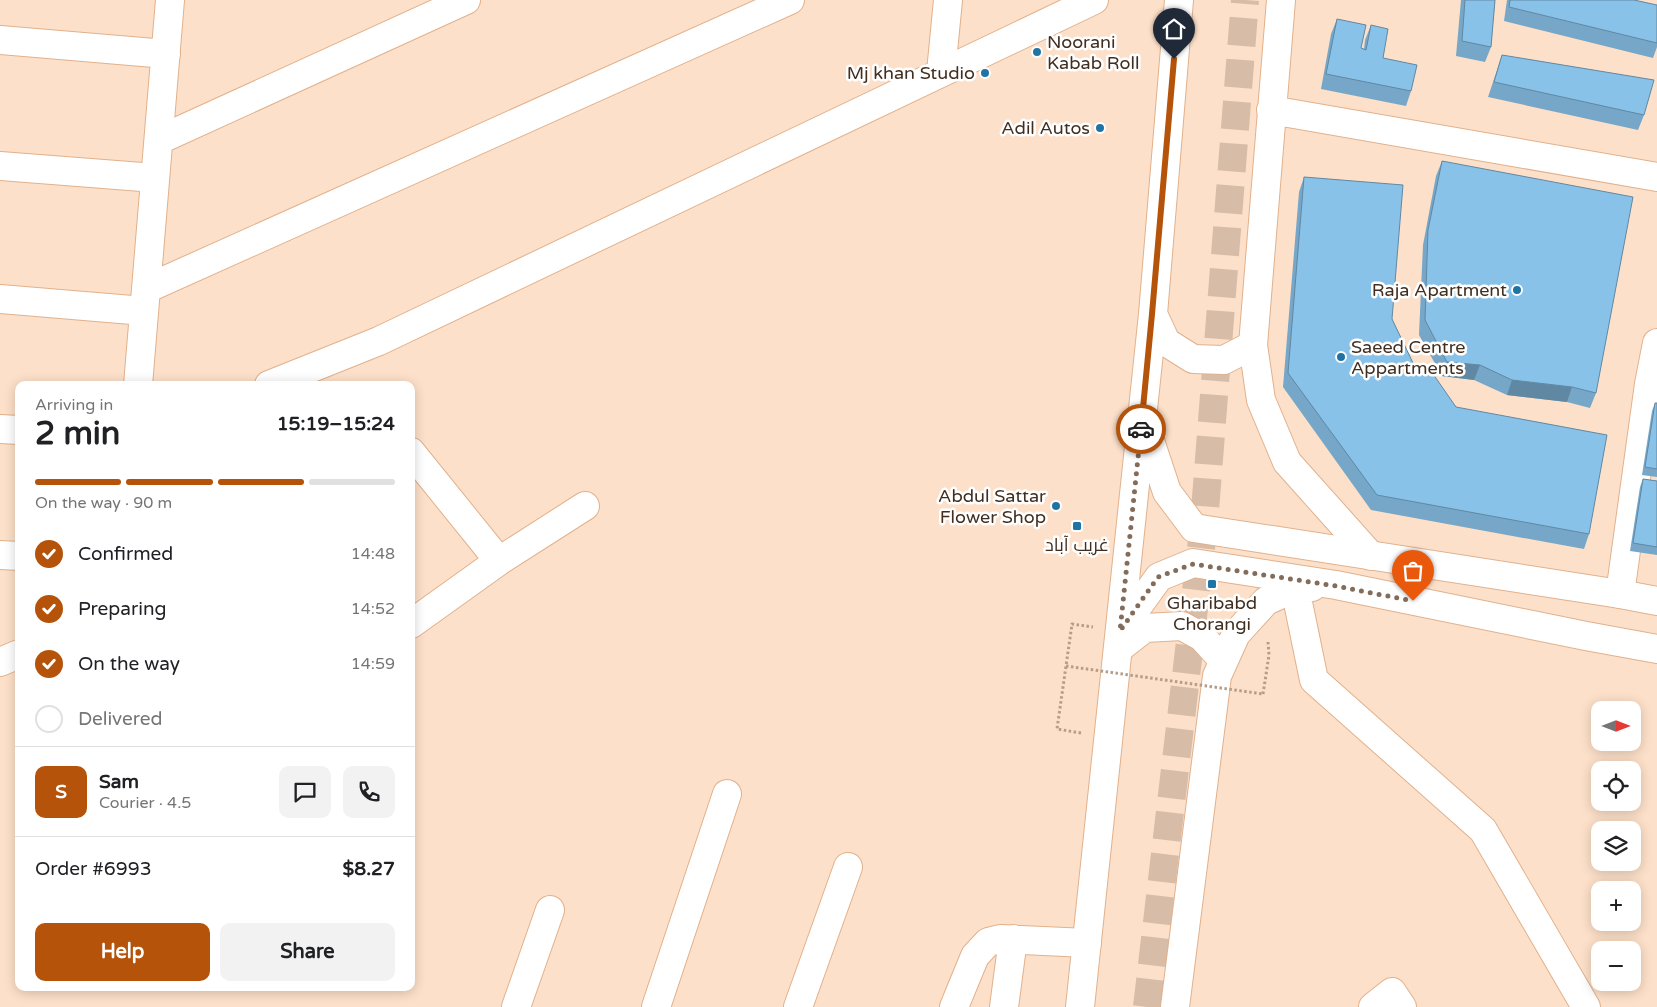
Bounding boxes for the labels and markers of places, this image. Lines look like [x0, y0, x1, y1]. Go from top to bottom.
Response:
pin [1153, 8, 1195, 59]
place label: Noorani Kabab Roll [1047, 31, 1139, 74]
marker: Noorani Kabab Roll [1031, 46, 1043, 58]
place label: Mj khan Studio [847, 62, 975, 84]
marker: Mj khan Studio [979, 67, 991, 79]
place label: Adil Autos [1001, 117, 1090, 139]
marker: Adil Autos [1094, 122, 1106, 134]
place label: Raja Apartment [1372, 279, 1507, 301]
marker: Raja Apartment [1511, 284, 1523, 296]
place label: Saeed Centre Appartments [1351, 336, 1465, 379]
marker: Saeed Centre Appartments [1335, 351, 1347, 363]
place label: Abdul Sattar Flower Shop [938, 485, 1046, 528]
marker: Abdul Sattar Flower Shop [1050, 500, 1062, 512]
marker: غریب آباد [1071, 520, 1083, 532]
place label: غریب آباد [1045, 534, 1109, 556]
pin [1392, 550, 1434, 601]
marker: Gharibabd Chorangi [1206, 578, 1218, 590]
place label: Gharibabd Chorangi [1167, 592, 1257, 635]

